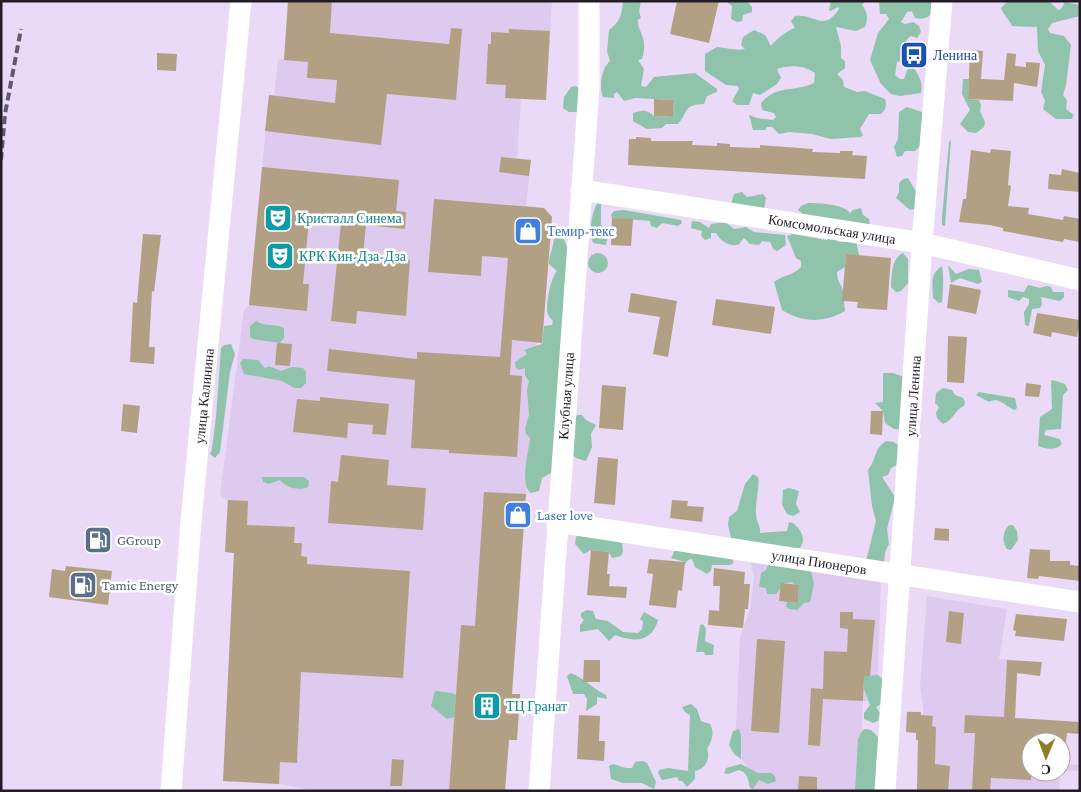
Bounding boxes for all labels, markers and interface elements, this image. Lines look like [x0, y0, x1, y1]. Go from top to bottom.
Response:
bus stop icon: Ленина [899, 40, 929, 70]
place label: Ленина [933, 47, 978, 63]
theatre icon: Кристалл Синема [263, 203, 293, 233]
place label: Кристалл Синема [297, 210, 403, 226]
street label: Комсомольская улица [767, 211, 898, 247]
shop icon: Темир-текс [513, 216, 543, 246]
place label: Темир-текс [547, 223, 615, 239]
theatre icon: КРК Кин-Дза-Дза [265, 241, 295, 271]
place label: КРК Кин-Дза-Дза [299, 248, 407, 264]
street label: улица Калинина [191, 347, 217, 445]
street label: Клубная улица [555, 351, 577, 440]
street label: улица Ленина [902, 354, 924, 437]
shop icon: Laser love [503, 500, 533, 530]
place label: Laser love [537, 507, 593, 523]
fuel station icon: GGroup [83, 525, 113, 555]
place label: GGroup [117, 532, 161, 548]
street label: улица Пионеров [770, 547, 868, 577]
fuel station icon: Tamic Energy [68, 570, 98, 600]
place label: Tamic Energy [102, 577, 179, 593]
building icon: ТЦ Гранат [472, 691, 502, 721]
place label: ТЦ Гранат [506, 698, 567, 714]
north arrow [1021, 732, 1071, 782]
text: С [1041, 762, 1051, 778]

